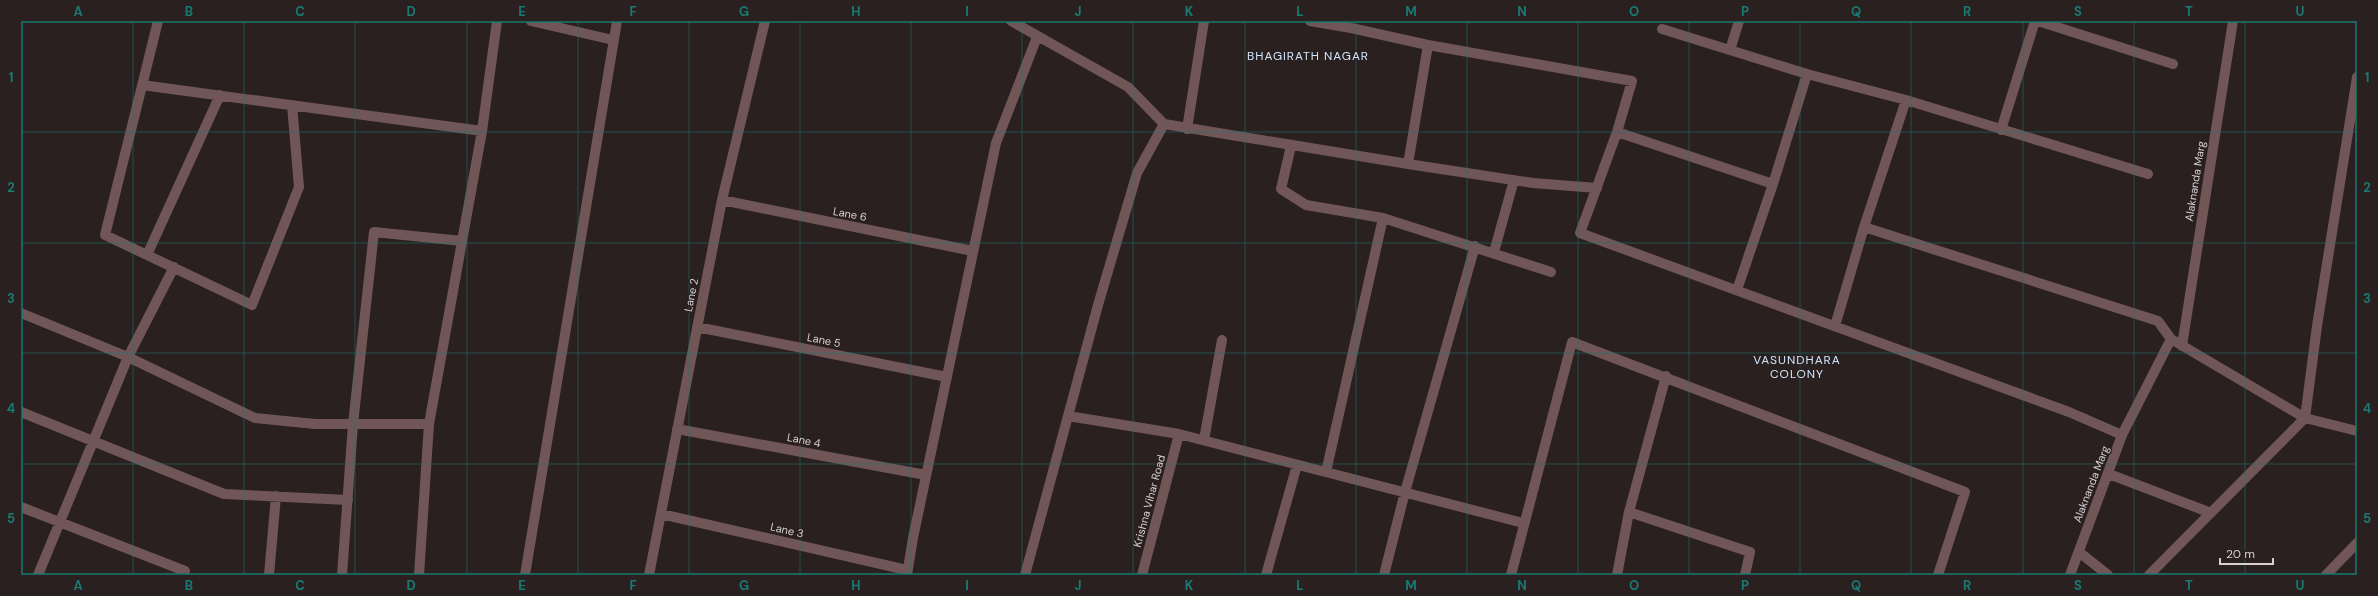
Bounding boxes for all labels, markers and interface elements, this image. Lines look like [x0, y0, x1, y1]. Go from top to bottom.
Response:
text: A [73, 3, 83, 20]
text: B [185, 3, 193, 20]
text: C [295, 3, 305, 20]
text: D [406, 3, 416, 20]
text: E [518, 3, 526, 20]
text: F [629, 3, 637, 20]
text: G [739, 3, 749, 20]
text: H [851, 3, 861, 20]
text: I [965, 3, 969, 20]
text: J [1074, 3, 1082, 20]
text: K [1185, 3, 1194, 20]
text: L [1296, 3, 1304, 20]
text: M [1405, 3, 1417, 20]
text: N [1517, 3, 1527, 20]
text: O [1629, 3, 1639, 20]
text: P [1741, 3, 1749, 20]
text: Q [1851, 3, 1861, 20]
text: R [1963, 3, 1971, 20]
text: S [2074, 3, 2082, 20]
text: T [2185, 3, 2193, 20]
text: U [2296, 3, 2305, 20]
district label: BHAGIRATH NAGAR [1247, 48, 1369, 64]
text: 1 [9, 69, 13, 86]
text: 1 [2365, 69, 2369, 86]
street label: Alaknanda Marg [2182, 140, 2208, 222]
text: 2 [7, 179, 15, 196]
text: 2 [2363, 179, 2371, 196]
street label: Lane 6 [832, 204, 868, 224]
street label: Lane 2 [681, 277, 701, 313]
text: 3 [7, 290, 15, 307]
text: 3 [2363, 290, 2371, 307]
street label: Lane 5 [806, 330, 842, 350]
district label: VASUNDHARA COLONY [1753, 352, 1841, 382]
text: 4 [7, 400, 15, 417]
text: 4 [2363, 400, 2371, 417]
street label: Lane 4 [786, 430, 822, 450]
street label: Alaknanda Marg [2070, 444, 2112, 524]
street label: Krishna Vihar Road [1130, 453, 1168, 549]
text: 5 [7, 510, 15, 527]
text: 5 [2363, 510, 2371, 527]
street label: Lane 3 [769, 519, 805, 541]
scale bar [2220, 540, 2273, 566]
text: 20 m [2226, 546, 2255, 562]
text: A [73, 577, 83, 594]
text: B [185, 577, 193, 594]
text: C [295, 577, 305, 594]
text: D [406, 577, 416, 594]
text: E [518, 577, 526, 594]
text: F [629, 577, 637, 594]
text: G [739, 577, 749, 594]
text: H [851, 577, 861, 594]
text: I [965, 577, 969, 594]
text: J [1074, 577, 1082, 594]
text: K [1185, 577, 1194, 594]
text: L [1296, 577, 1304, 594]
text: M [1405, 577, 1417, 594]
text: N [1517, 577, 1527, 594]
text: O [1629, 577, 1639, 594]
text: P [1741, 577, 1749, 594]
text: Q [1851, 577, 1861, 594]
text: R [1963, 577, 1971, 594]
text: S [2074, 577, 2082, 594]
text: T [2185, 577, 2193, 594]
text: U [2296, 577, 2305, 594]

